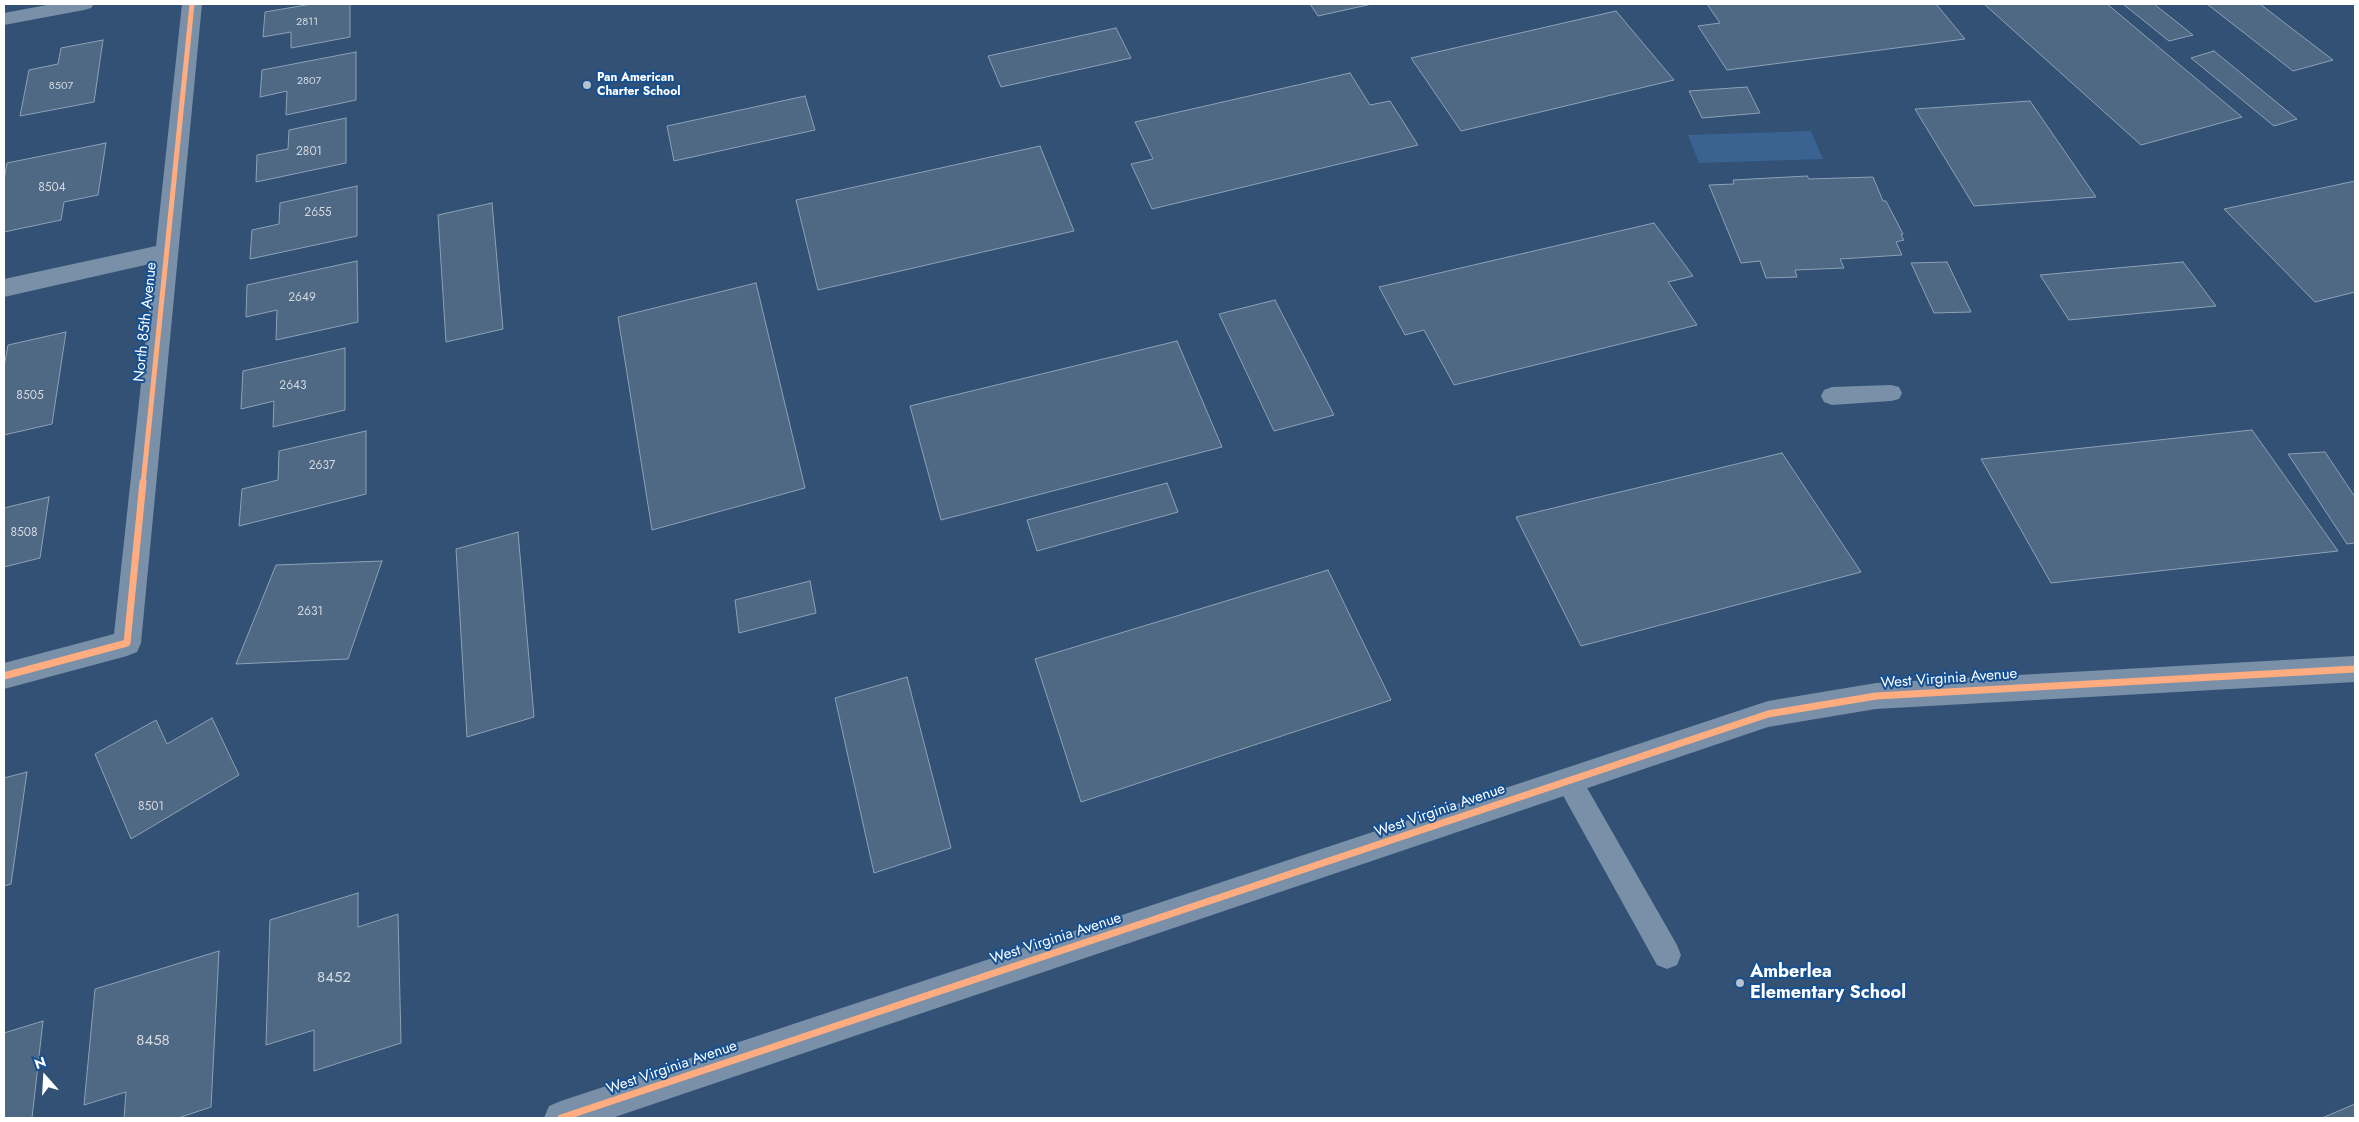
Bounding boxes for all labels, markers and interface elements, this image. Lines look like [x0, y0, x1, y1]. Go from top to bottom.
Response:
house number: 2811 [296, 15, 318, 29]
place label: Pan American Charter School [597, 71, 681, 99]
house number: 2807 [297, 74, 321, 88]
house number: 8507 [49, 79, 73, 93]
marker: Pan American Charter School [581, 79, 593, 91]
house number: 2801 [296, 145, 322, 159]
house number: 8504 [38, 181, 66, 195]
house number: 2655 [304, 206, 332, 220]
street label: North 85th Avenue [131, 261, 161, 383]
house number: 2649 [288, 291, 316, 305]
house number: 2643 [279, 379, 307, 393]
house number: 8505 [16, 389, 44, 403]
house number: 2637 [309, 459, 335, 473]
house number: 8508 [10, 526, 38, 540]
house number: 2631 [297, 605, 323, 619]
street label: West Virginia Avenue [1880, 665, 2018, 693]
street label: West Virginia Avenue [1372, 780, 1508, 842]
house number: 8501 [138, 800, 164, 814]
street label: West Virginia Avenue [988, 909, 1124, 969]
place label: Amberlea Elementary School [1750, 962, 1906, 1004]
house number: 8452 [317, 969, 351, 987]
marker: Amberlea Elementary School [1734, 977, 1746, 989]
house number: 8458 [136, 1032, 170, 1050]
street label: West Virginia Avenue [604, 1037, 740, 1099]
north arrow [20, 1052, 70, 1102]
text: N [32, 1052, 49, 1074]

